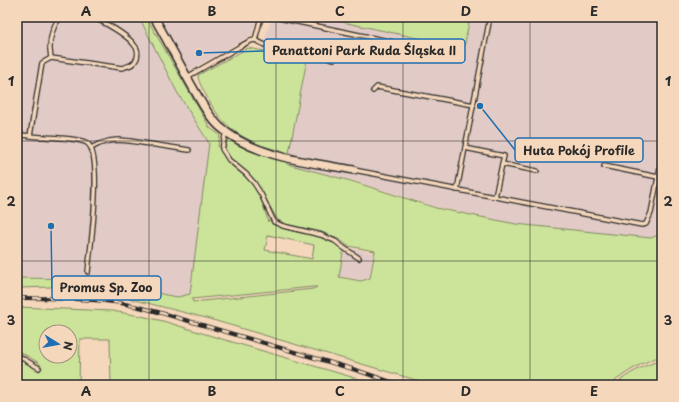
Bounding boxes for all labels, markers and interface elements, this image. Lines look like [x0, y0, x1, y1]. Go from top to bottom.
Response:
text: A [81, 1, 91, 20]
text: B [208, 1, 217, 20]
text: C [335, 1, 345, 20]
text: D [461, 1, 471, 20]
text: E [590, 1, 598, 20]
callout: Panattoni Park Ruda Śląska II [264, 39, 465, 63]
text: Panattoni Park Ruda Śląska II [272, 41, 456, 59]
text: 1 [8, 71, 14, 90]
text: 1 [665, 71, 671, 90]
callout: Huta Pokój Profile [515, 138, 643, 162]
text: Huta Pokój Profile [523, 141, 635, 159]
text: 2 [6, 191, 16, 210]
text: 2 [663, 191, 673, 210]
callout: Promus Sp. Zoo [52, 276, 161, 300]
text: Promus Sp. Zoo [60, 278, 152, 296]
text: 3 [7, 310, 16, 329]
text: 3 [664, 310, 673, 329]
north arrow [38, 324, 78, 364]
text: N [59, 340, 77, 352]
text: A [81, 381, 91, 400]
text: B [208, 381, 217, 400]
text: C [335, 381, 345, 400]
text: D [461, 381, 471, 400]
text: E [590, 381, 598, 400]

